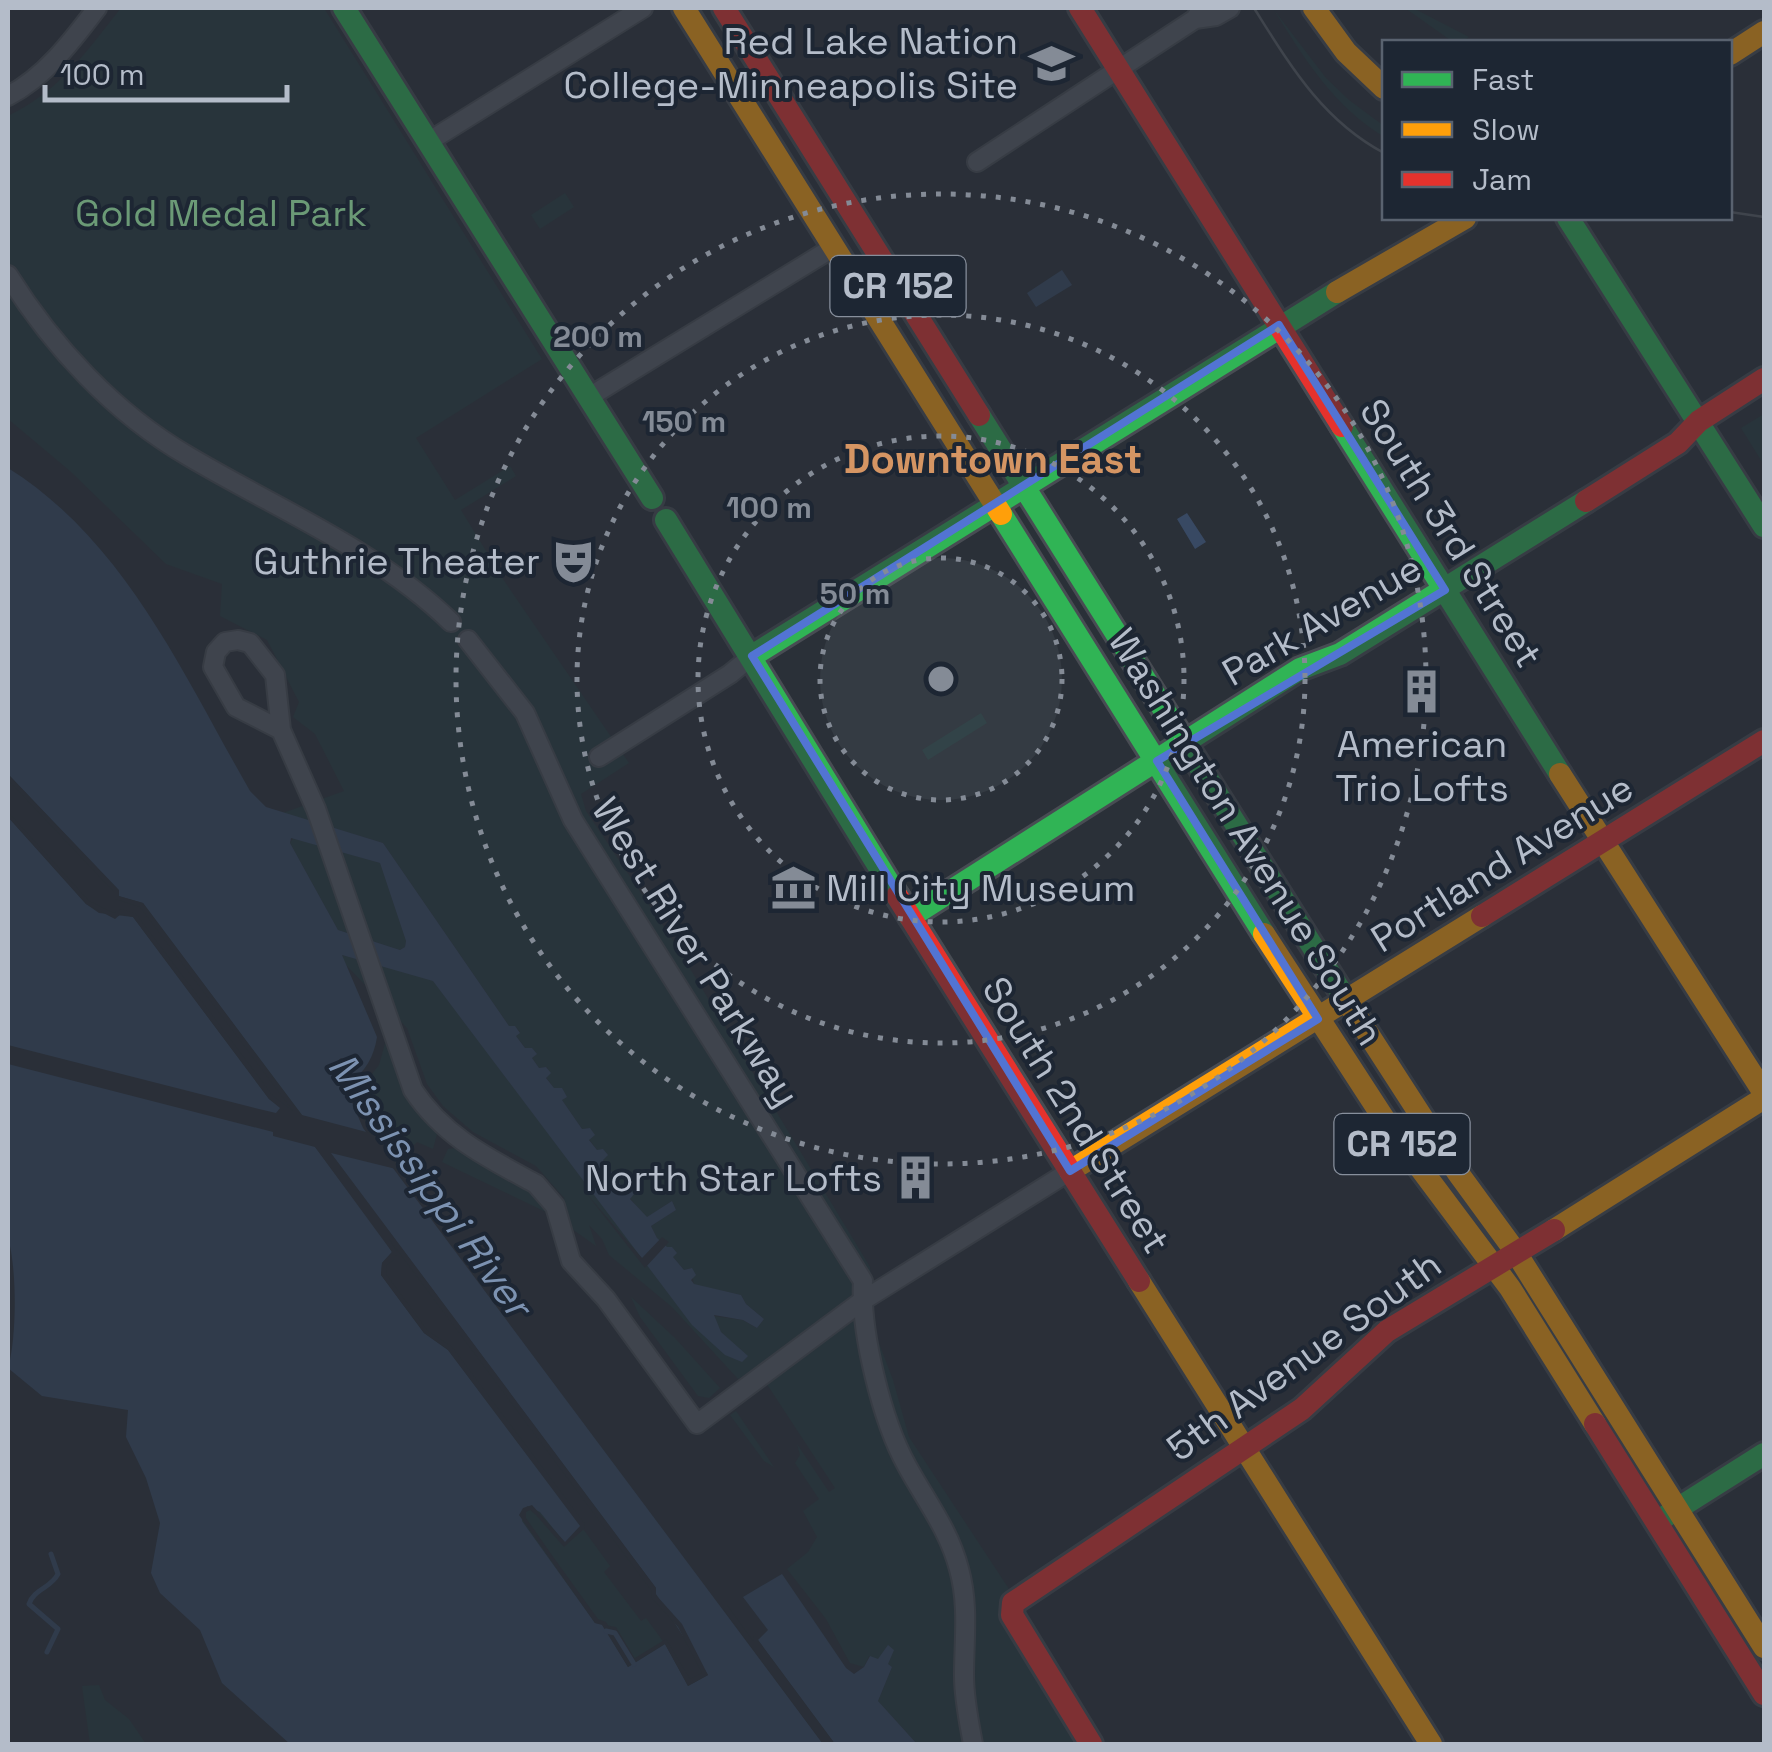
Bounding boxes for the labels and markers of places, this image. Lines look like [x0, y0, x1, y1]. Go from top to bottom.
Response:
place label: Red Lake Nation College-Minneapolis Site [563, 17, 1018, 109]
school or university icon: Red Lake Nation College-Minneapolis Site [1027, 39, 1075, 87]
place label: Guthrie Theater [254, 537, 540, 585]
theatre icon: Guthrie Theater [549, 537, 597, 585]
centre of rings [923, 661, 959, 697]
building icon: American Trio Lofts [1398, 668, 1446, 716]
place label: American Trio Lofts [1335, 720, 1509, 812]
museum icon: Mill City Museum [769, 864, 817, 912]
place label: Mill City Museum [826, 864, 1135, 912]
place label: North Star Lofts [585, 1154, 882, 1202]
building icon: North Star Lofts [891, 1154, 939, 1202]

